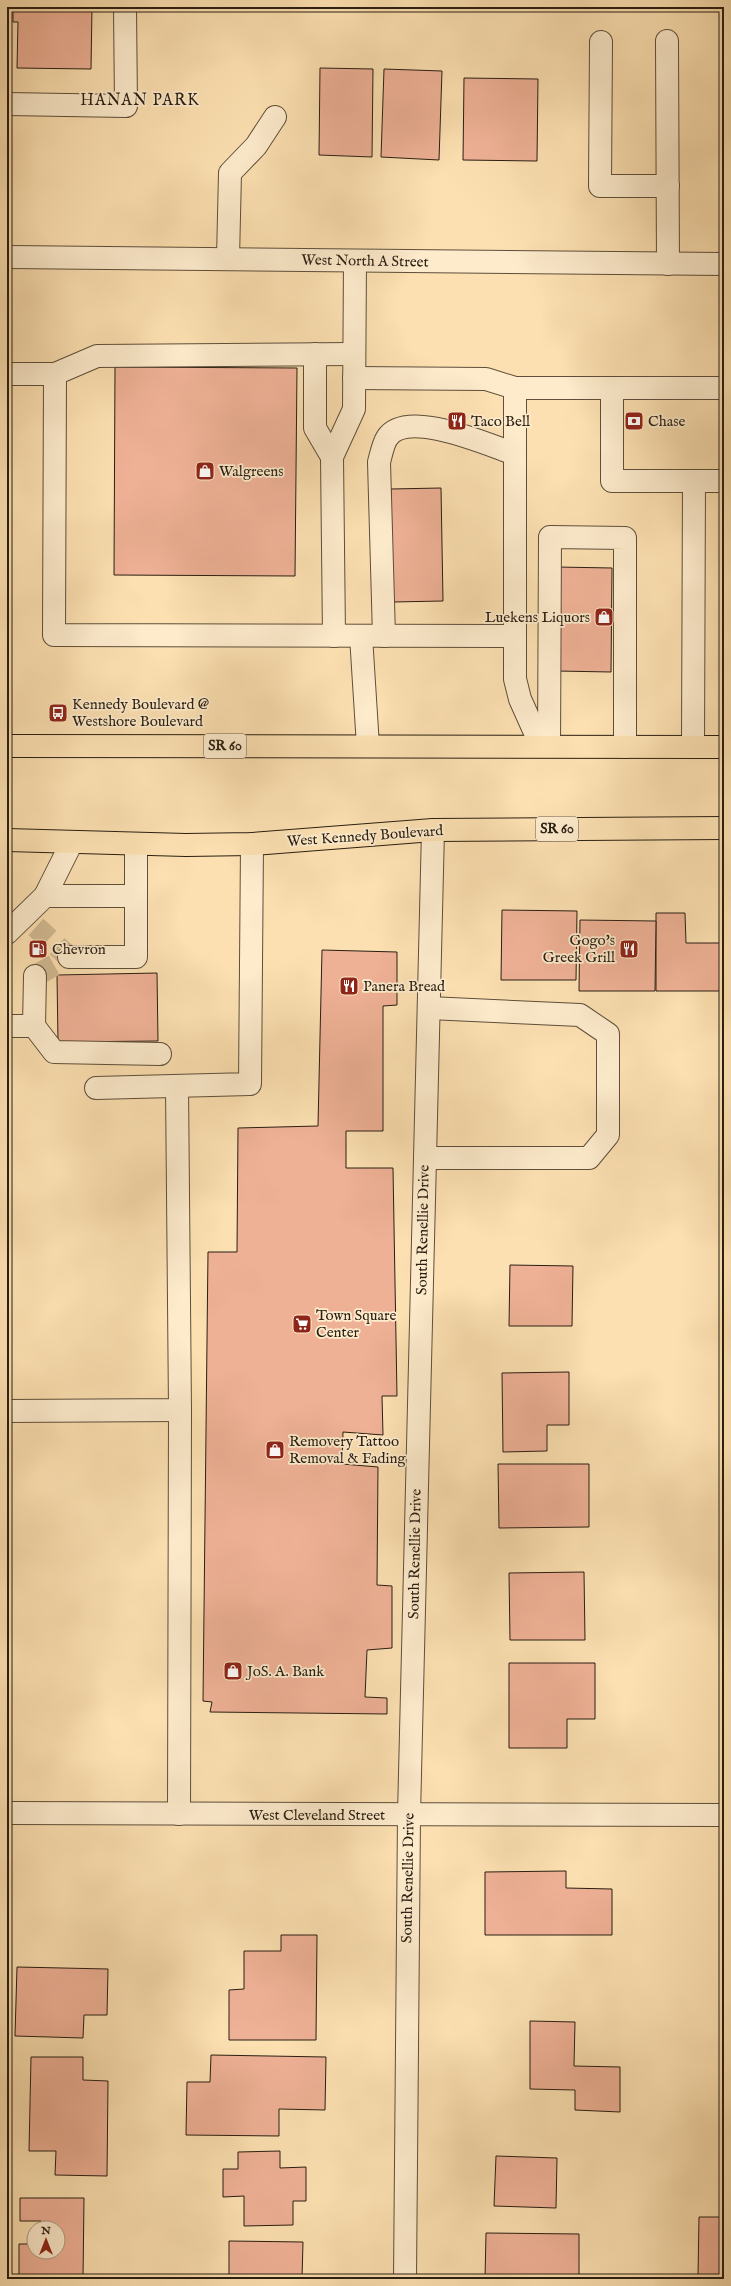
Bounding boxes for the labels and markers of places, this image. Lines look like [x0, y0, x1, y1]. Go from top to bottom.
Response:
restaurant icon: Taco Bell [446, 410, 468, 432]
bank icon: Chase [623, 410, 645, 432]
place label: Taco Bell [471, 412, 531, 431]
place label: Chase [648, 412, 685, 431]
shop icon: Walgreens [194, 460, 216, 482]
place label: Walgreens [219, 462, 284, 481]
shop icon: Luekens Liquors [593, 606, 615, 628]
place label: Luekens Liquors [485, 608, 590, 627]
place label: Kennedy Boulevard @ Westshore Boulevard [72, 695, 209, 731]
bus stop icon: Kennedy Boulevard @ Westshore Boulevard [47, 702, 69, 724]
place label: Gogo's Greek Grill [543, 931, 616, 967]
fuel station icon: Chevron [27, 938, 49, 960]
restaurant icon: Gogo's Greek Grill [618, 938, 640, 960]
place label: Chevron [52, 940, 106, 959]
restaurant icon: Panera Bread [338, 975, 360, 997]
place label: Panera Bread [363, 977, 446, 996]
place label: Town Square Center [316, 1306, 396, 1342]
supermarket icon: Town Square Center [291, 1313, 313, 1335]
place label: Removery Tattoo Removal & Fading [289, 1432, 406, 1468]
shop icon: Removery Tattoo Removal & Fading [264, 1439, 286, 1461]
shop icon: JoS. A. Bank [222, 1660, 244, 1682]
place label: JoS. A. Bank [245, 1662, 325, 1681]

